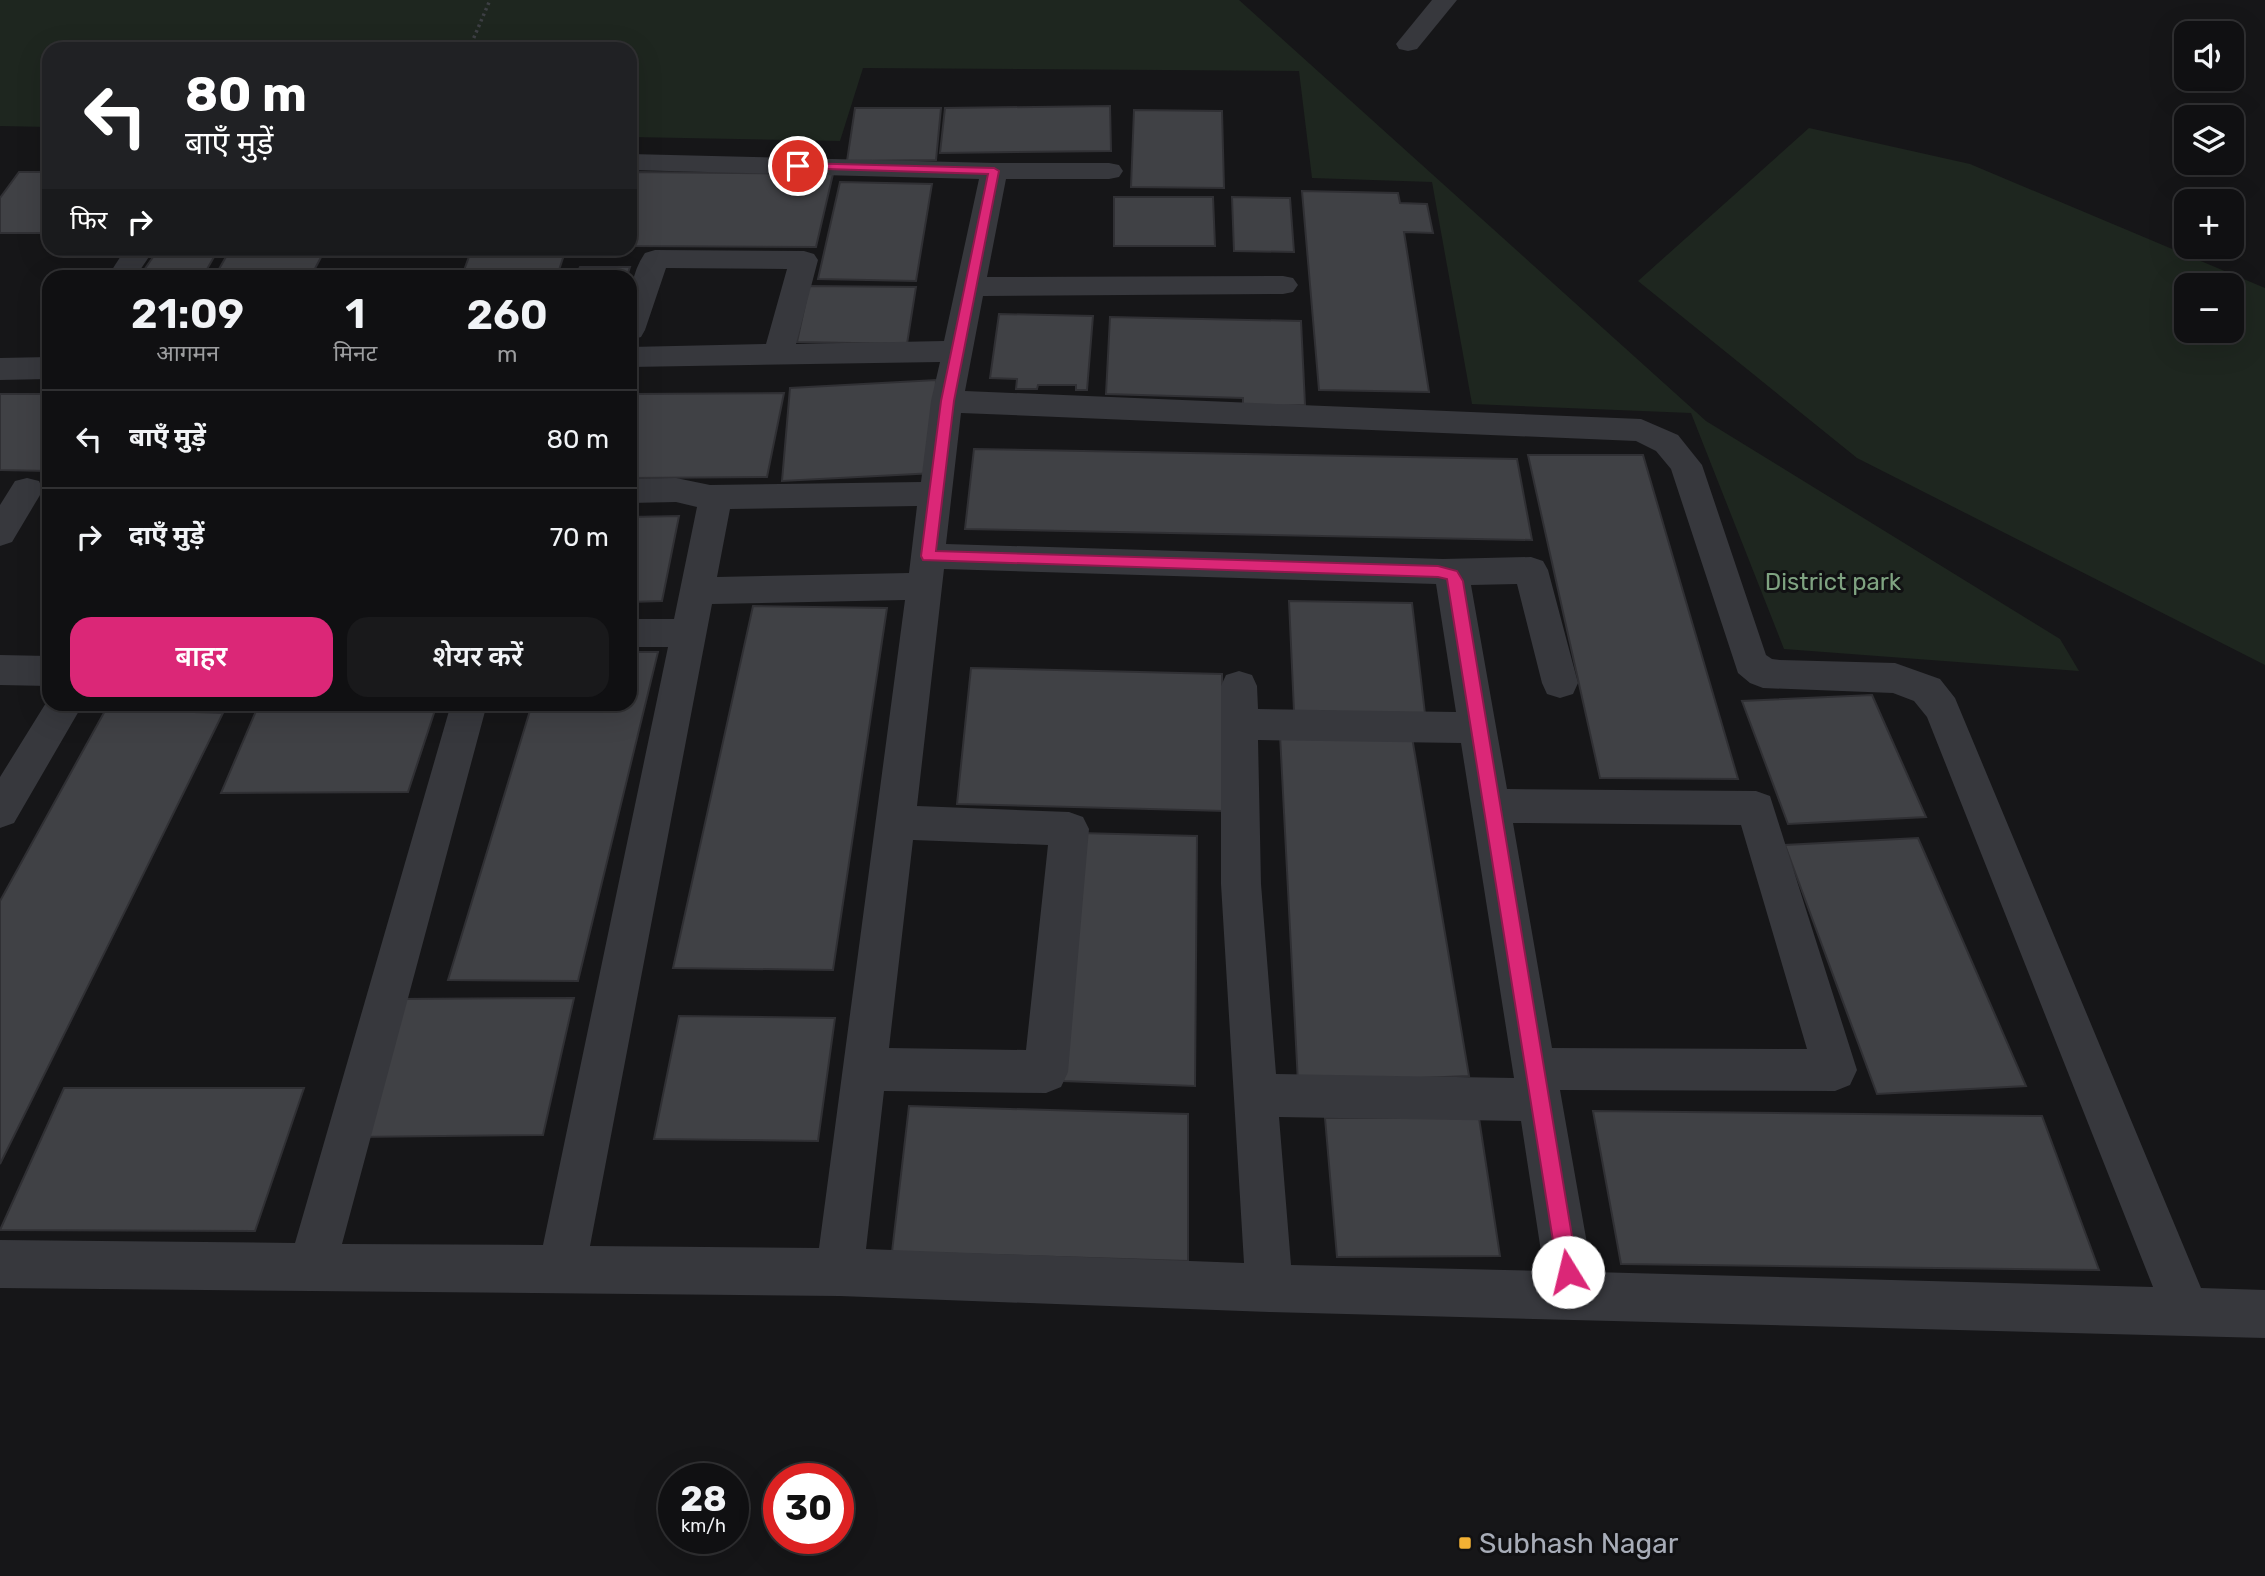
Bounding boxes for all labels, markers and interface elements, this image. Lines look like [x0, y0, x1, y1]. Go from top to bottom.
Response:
map controls [2174, 21, 2244, 343]
button: sound [2174, 21, 2244, 91]
text: 80 m [185, 65, 307, 123]
icon: left [70, 70, 161, 161]
button: layers [2174, 105, 2244, 175]
text: बाएँ मुड़ें [185, 124, 273, 162]
pin [768, 136, 828, 196]
icon: arrive [779, 147, 817, 185]
button: + [2174, 189, 2244, 259]
icon: right [121, 203, 159, 241]
text: फिर [70, 205, 107, 236]
button: − [2174, 273, 2244, 343]
text: 21:09 [131, 289, 244, 339]
text: 1 [345, 289, 365, 339]
text: 260 [466, 290, 548, 340]
text: आगमन [156, 339, 219, 367]
text: मिनट [333, 339, 377, 367]
text: m [497, 340, 517, 368]
icon: left [70, 420, 108, 458]
text: बाएँ मुड़ें [129, 422, 206, 453]
text: 80 m [546, 424, 609, 455]
icon: right [70, 518, 108, 556]
text: दाएँ मुड़ें [129, 520, 204, 551]
text: 70 m [550, 522, 609, 553]
park label: District park [1765, 568, 1902, 596]
button: बाहर [70, 617, 333, 697]
button: शेयर करें [347, 617, 609, 697]
position arrow [1531, 1235, 1605, 1309]
speed limit sign: 30 [763, 1463, 854, 1554]
text: 28 [680, 1478, 727, 1520]
text: km/h [681, 1515, 726, 1537]
place label: Subhash Nagar [1479, 1527, 1679, 1560]
marker: Subhash Nagar [1457, 1535, 1473, 1551]

